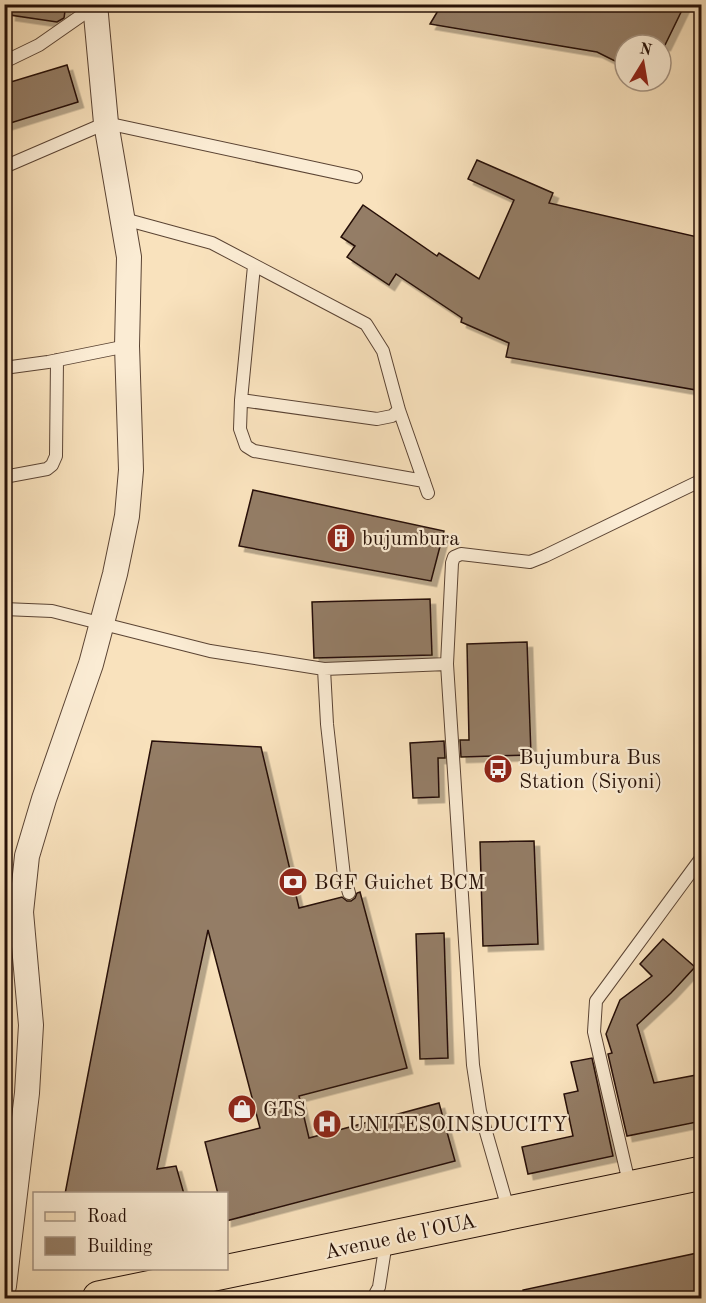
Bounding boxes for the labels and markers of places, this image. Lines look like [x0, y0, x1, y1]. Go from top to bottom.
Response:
building icon: bujumbura [325, 522, 357, 554]
place label: bujumbura [362, 529, 460, 550]
place label: Bujumbura Bus Station (Siyoni) [519, 748, 662, 793]
bus stop icon: Bujumbura Bus Station (Siyoni) [482, 753, 514, 785]
bank icon: BGF Guichet BCM [277, 866, 309, 898]
place label: BGF Guichet BCM [314, 873, 485, 894]
shop icon: GTS [226, 1093, 258, 1125]
place label: GTS [263, 1100, 306, 1121]
hospital icon: UNITESOINSDUCITY [311, 1108, 343, 1140]
place label: UNITESOINSDUCITY [348, 1115, 567, 1136]

